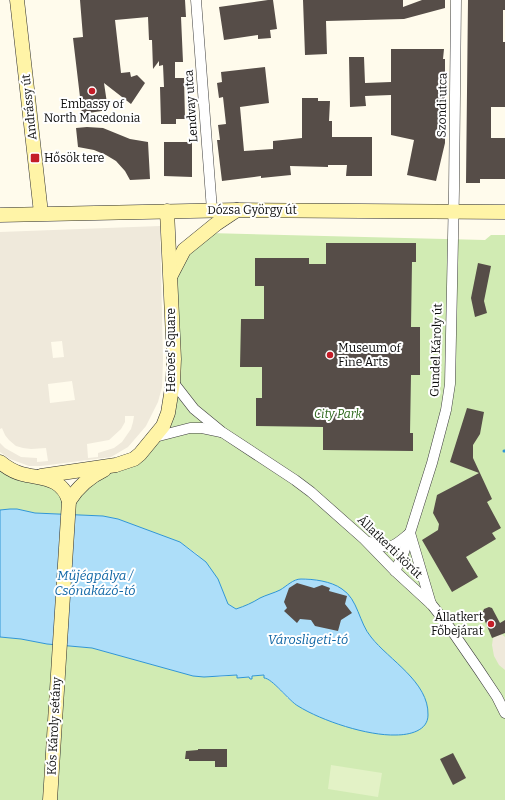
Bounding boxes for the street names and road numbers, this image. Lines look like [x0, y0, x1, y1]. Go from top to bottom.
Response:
street label: Lendvay utca [181, 69, 201, 143]
street label: Szondi utca [434, 72, 450, 137]
street label: Andrássy út [19, 73, 39, 141]
street label: Dózsa György út [207, 203, 297, 217]
street label: Gundel Károly út [427, 302, 445, 397]
street label: Heroes' Square [164, 308, 178, 392]
street label: Állatkerti körút [355, 512, 427, 582]
street label: Kós Károly sétány [44, 676, 64, 775]

